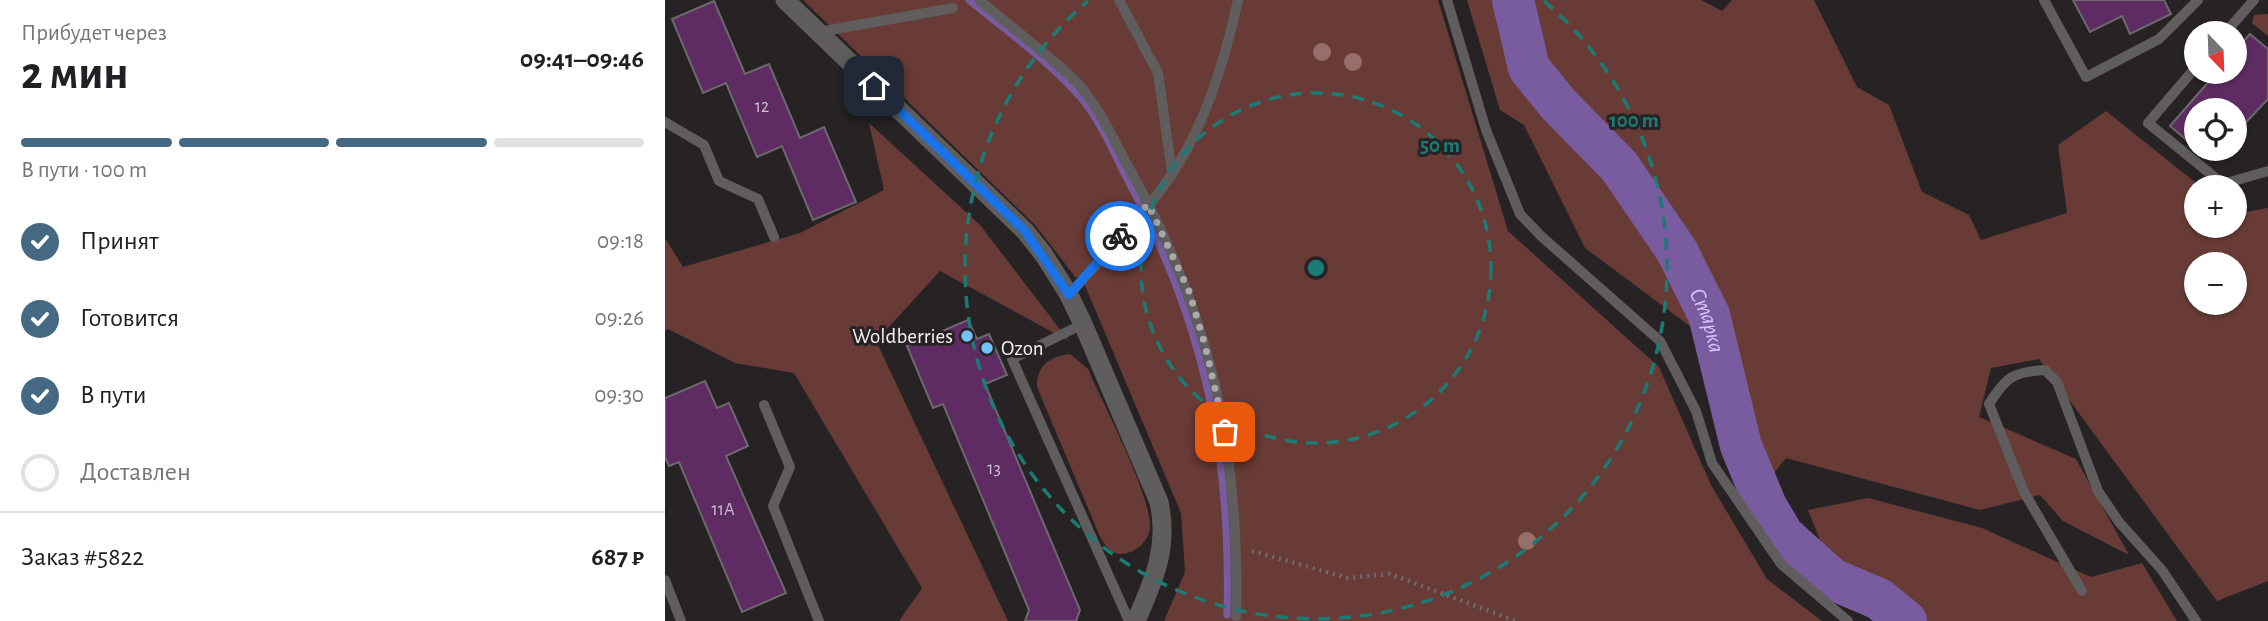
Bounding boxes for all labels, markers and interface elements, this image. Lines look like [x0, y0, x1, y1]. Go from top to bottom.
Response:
north arrow [2184, 21, 2247, 84]
map controls [2184, 21, 2247, 315]
text: Прибудет через [21, 22, 167, 45]
text: 09:41–09:46 [520, 46, 644, 72]
text: 2 мин [21, 51, 129, 97]
pin [844, 56, 904, 116]
icon: home [855, 67, 893, 105]
house number: 12 [755, 98, 769, 116]
button: locate [2184, 98, 2247, 161]
text: 100 m [1609, 110, 1659, 131]
text: 50 m [1420, 135, 1460, 156]
text: В пути · 100 m [21, 159, 147, 182]
button: + [2184, 175, 2247, 238]
courier [1085, 201, 1155, 271]
icon: bike [1101, 217, 1139, 255]
icon: check [21, 223, 59, 261]
text: Принят [80, 228, 159, 254]
text: 09:18 [597, 230, 644, 253]
button: − [2184, 252, 2247, 315]
centre of rings [1304, 256, 1328, 280]
water label: Старка [1684, 284, 1728, 355]
icon: check [21, 300, 59, 338]
text: Готовится [80, 305, 179, 331]
text: 09:26 [595, 307, 644, 330]
place label: Woldberries [852, 326, 953, 347]
marker: Woldberries [959, 328, 975, 344]
place label: Ozon [1001, 338, 1044, 359]
marker: Ozon [979, 340, 995, 356]
icon: check [21, 377, 59, 415]
text: В пути [80, 382, 146, 408]
text: 09:30 [594, 384, 644, 407]
pin [1195, 402, 1255, 462]
icon: bag [1206, 413, 1244, 451]
text: Доставлен [80, 459, 191, 485]
house number: 13 [987, 460, 1001, 478]
house number: 11А [712, 501, 735, 519]
text: Заказ #5822 [21, 544, 144, 570]
text: 687 ₽ [591, 544, 644, 570]

